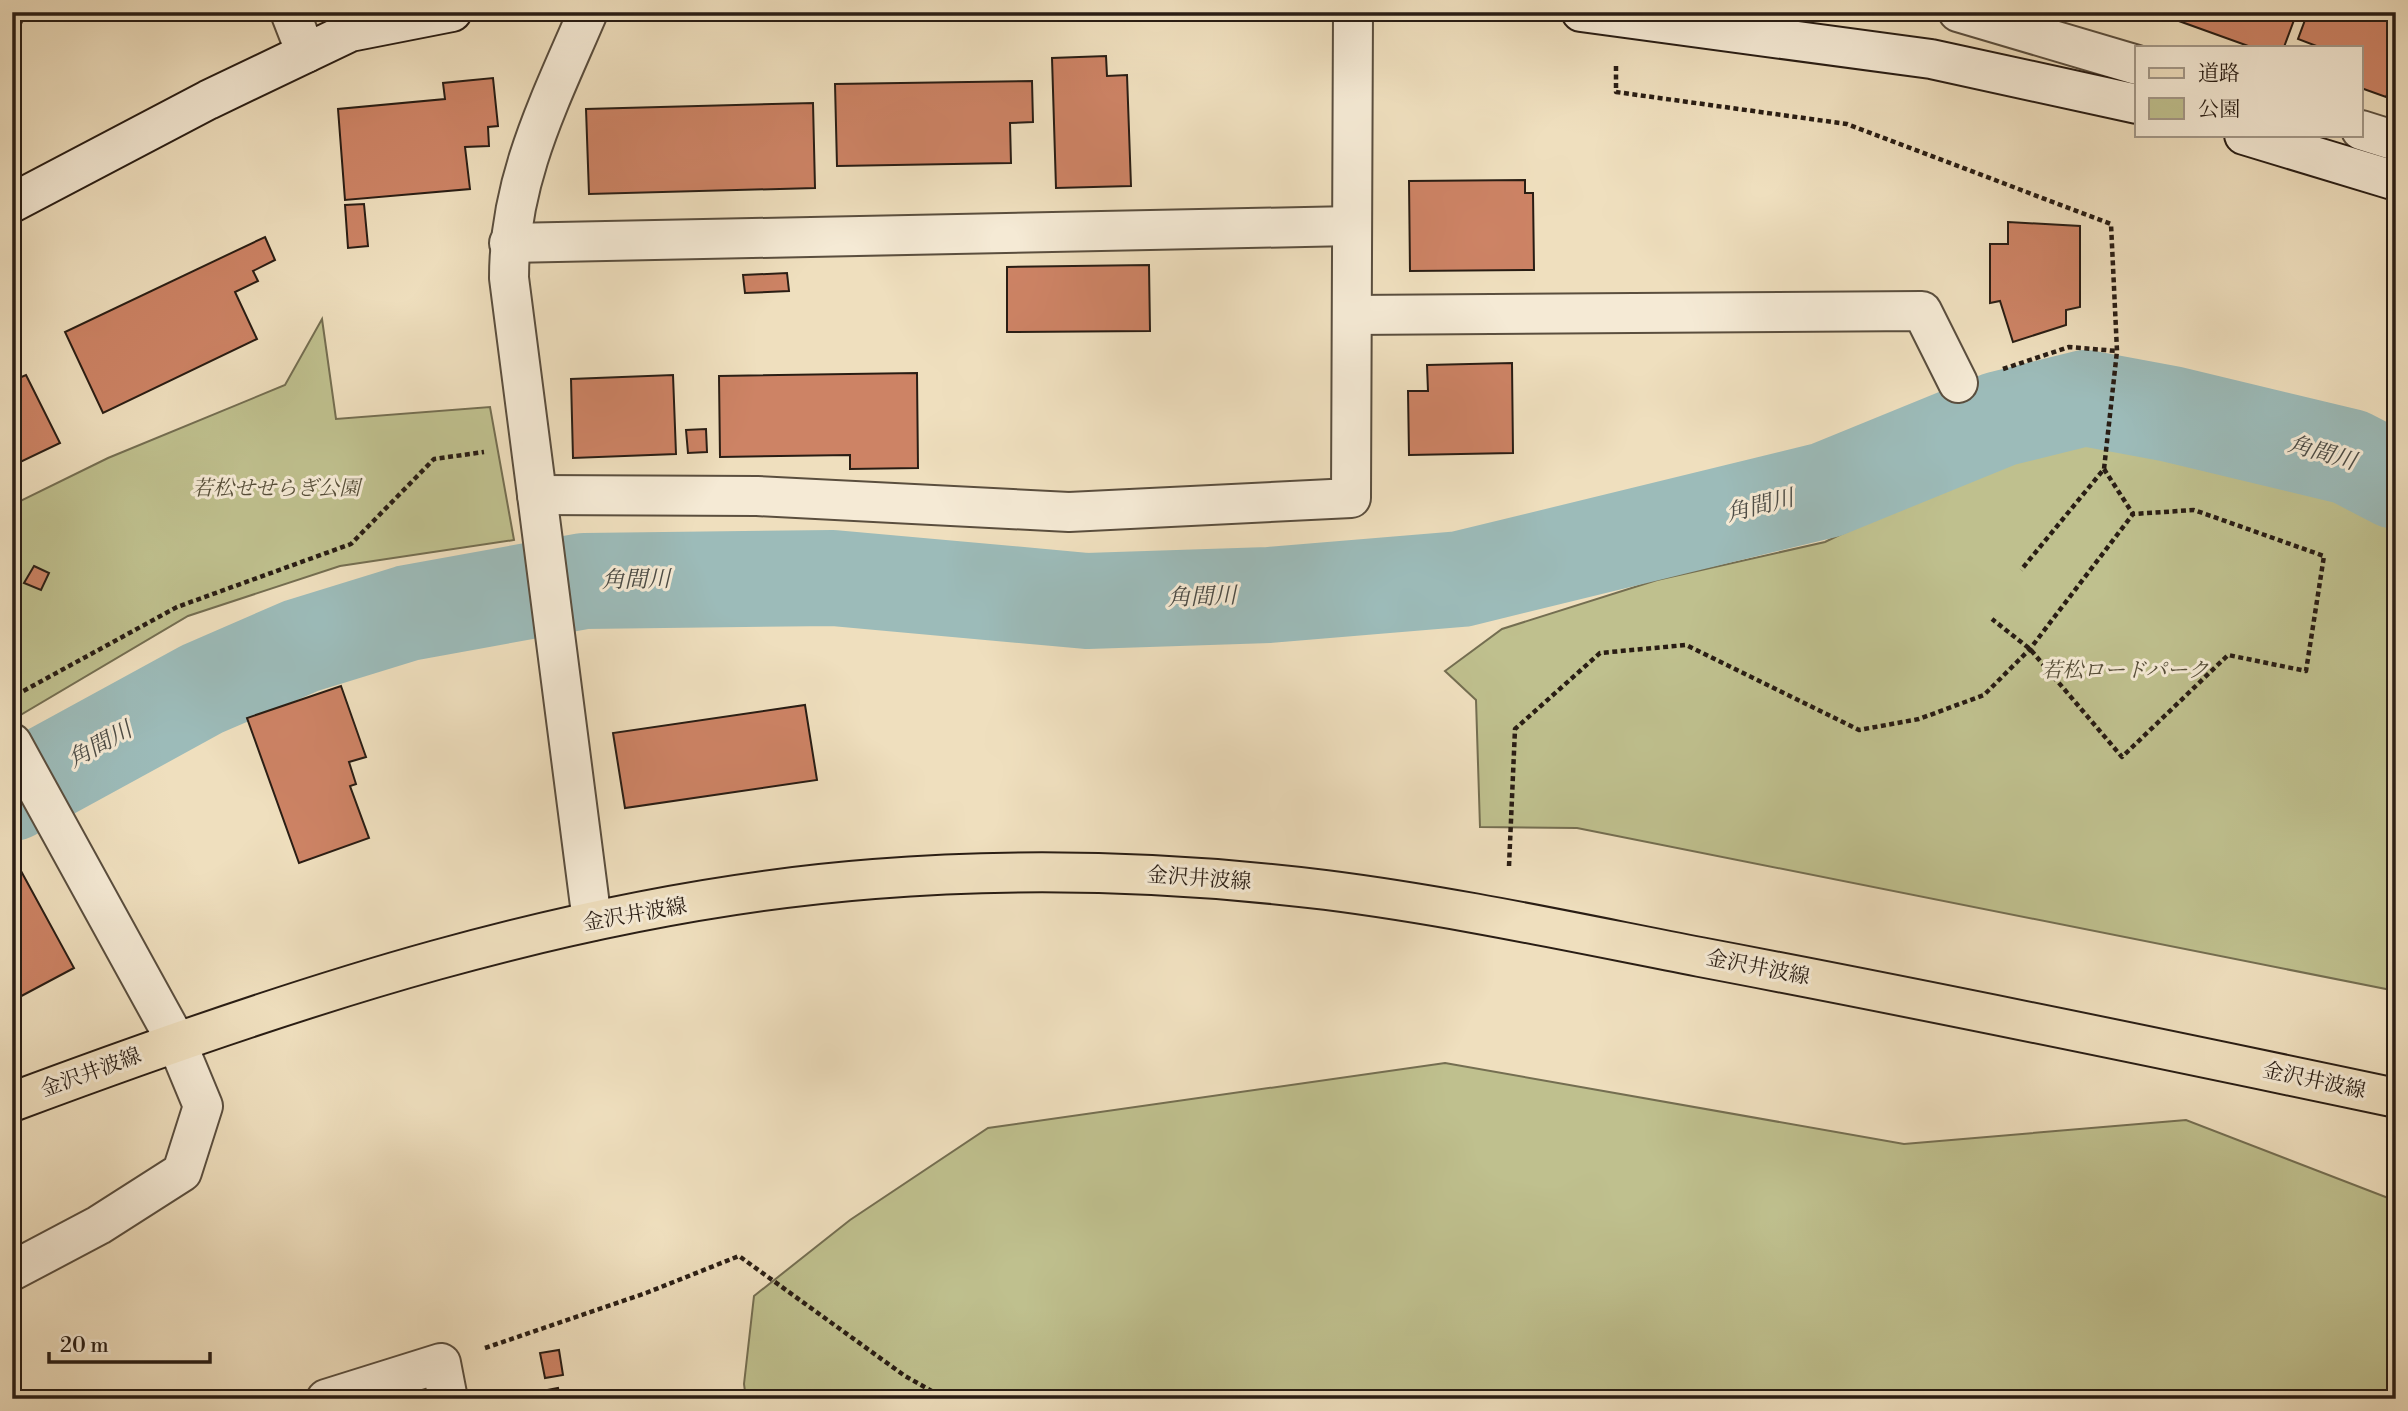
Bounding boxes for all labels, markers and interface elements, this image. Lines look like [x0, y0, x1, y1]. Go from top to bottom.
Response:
legend [2135, 46, 2362, 136]
text: 道路 [2198, 61, 2240, 87]
text: 公園 [2198, 97, 2240, 123]
water label: 角間川 [2285, 430, 2362, 477]
park label: 若松せせらぎ公園 [192, 476, 363, 502]
water label: 角間川 [1723, 483, 1800, 528]
water label: 角間川 [601, 565, 674, 595]
water label: 角間川 [1167, 582, 1240, 612]
park label: 若松ロードパーク [2041, 658, 2209, 684]
water label: 角間川 [63, 715, 140, 774]
street label: 金沢井波線 [1146, 862, 1252, 896]
street label: 金沢井波線 [581, 893, 689, 937]
street label: 金沢井波線 [1704, 945, 1812, 991]
street label: 金沢井波線 [37, 1043, 145, 1103]
street label: 金沢井波線 [2260, 1057, 2368, 1105]
scale bar [49, 1320, 210, 1364]
text: 20 m [60, 1333, 109, 1359]

